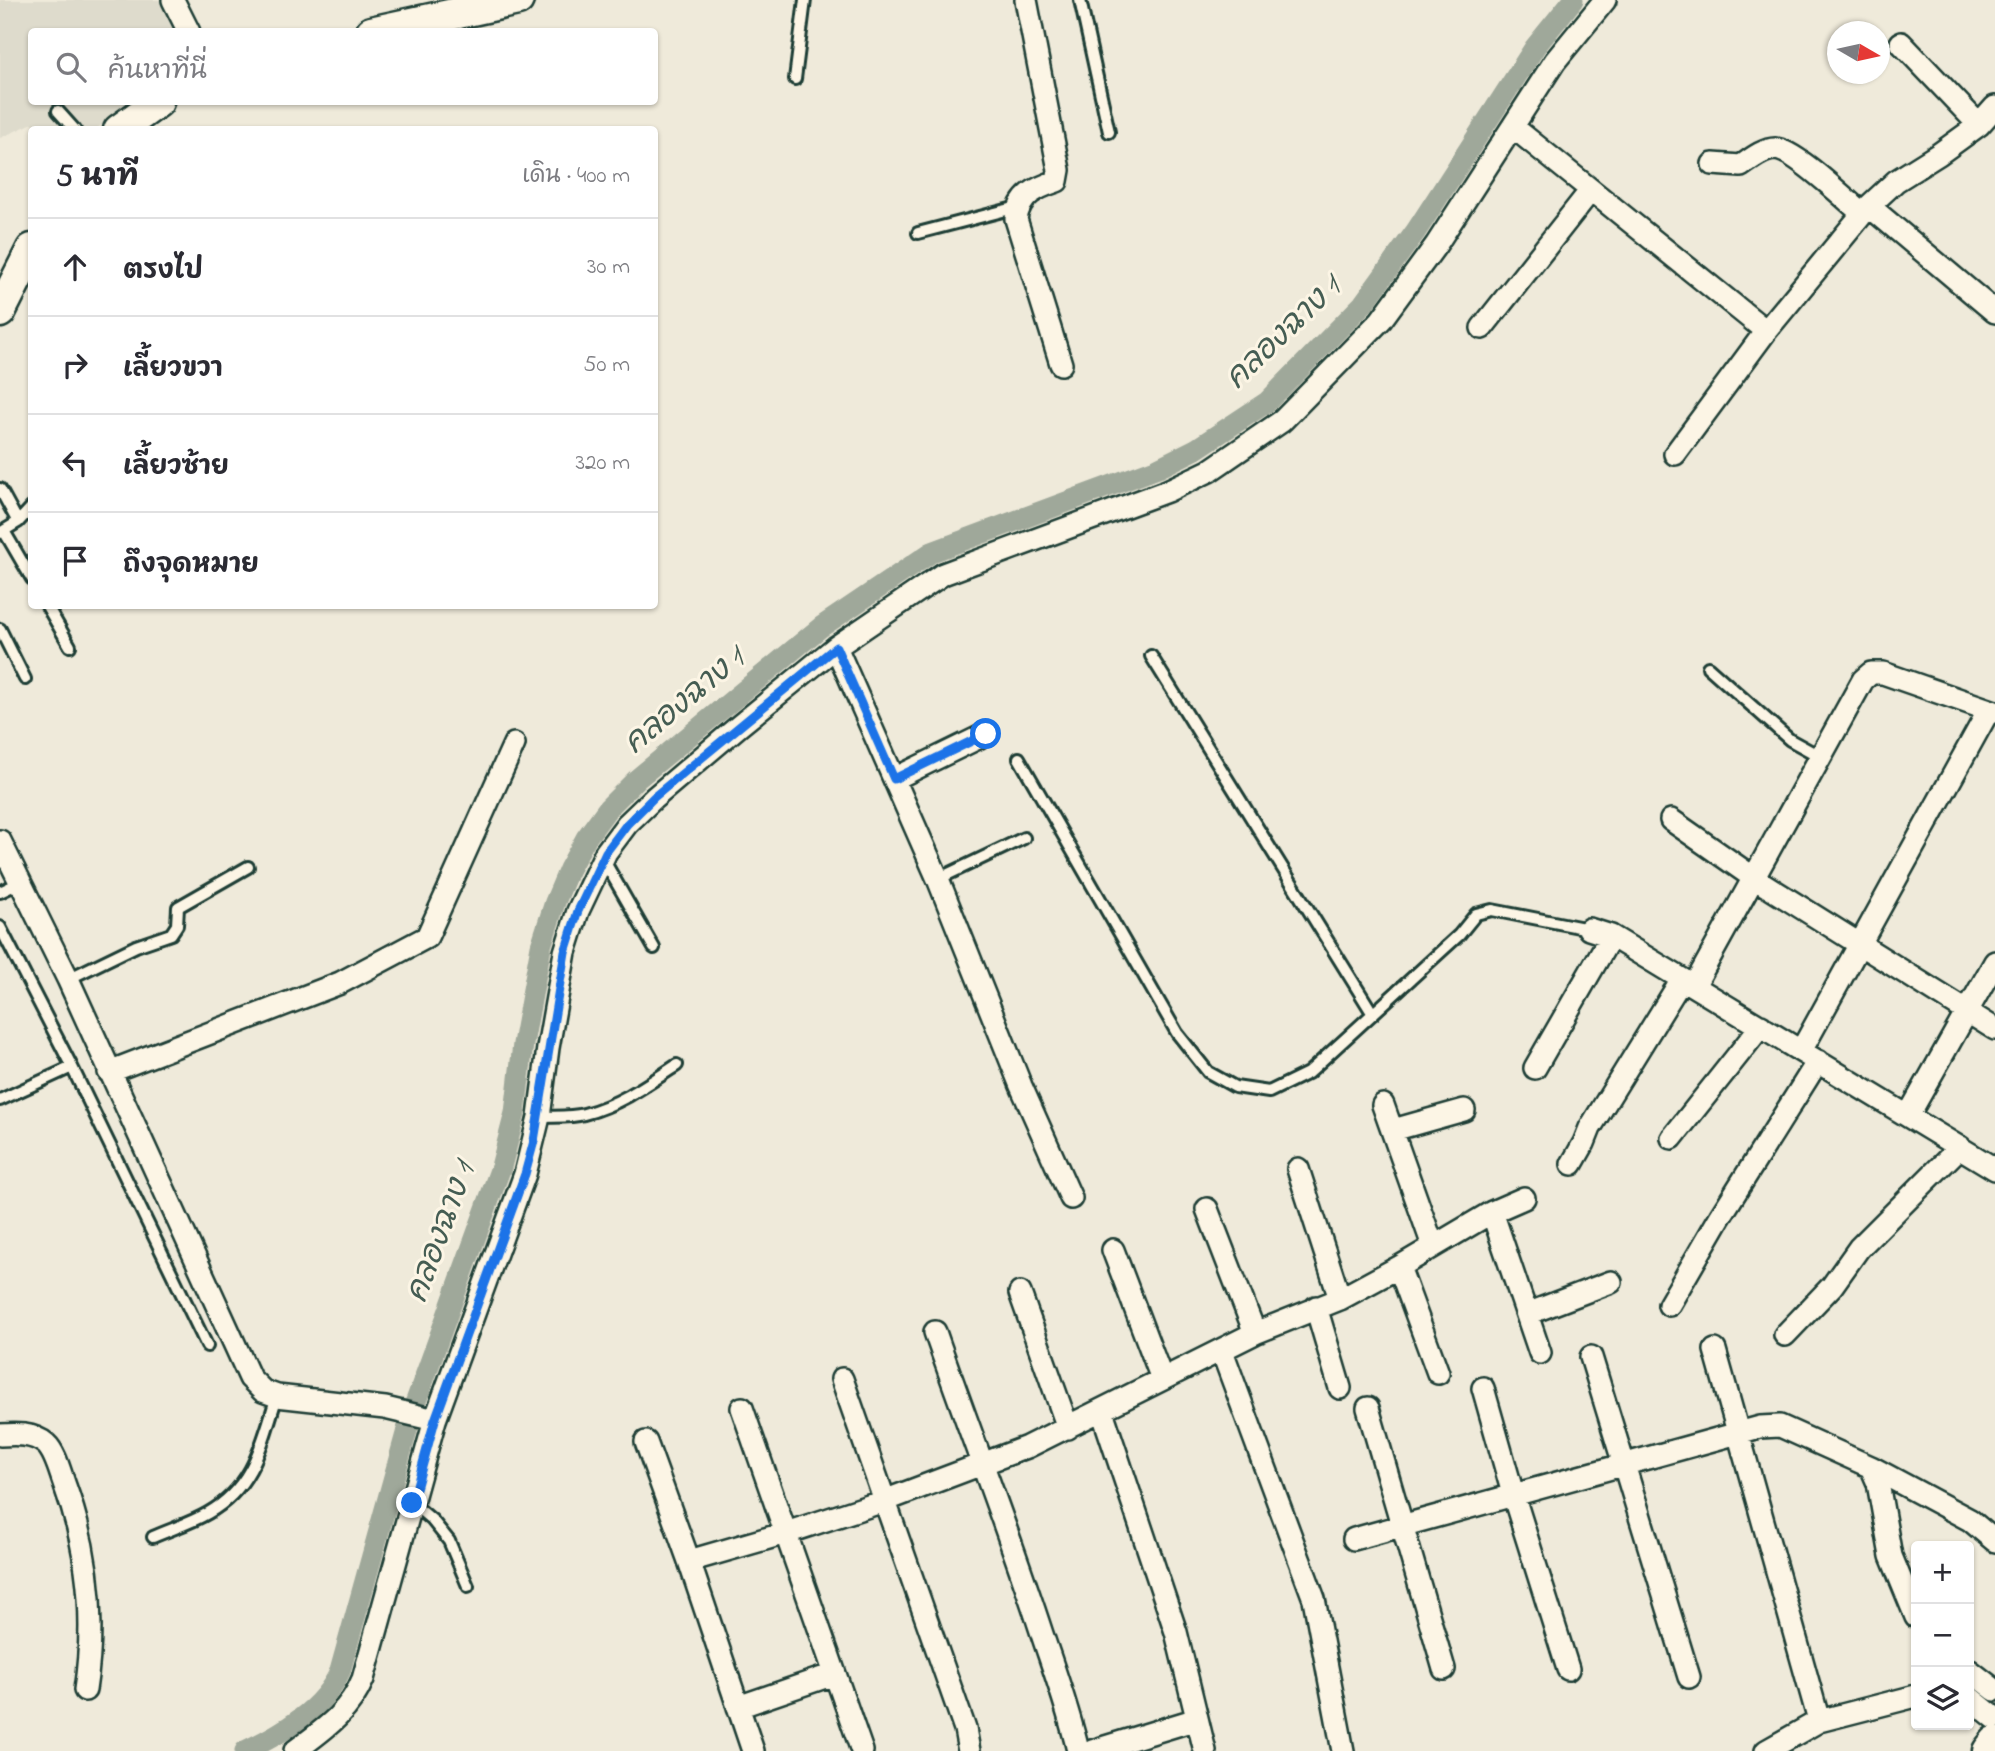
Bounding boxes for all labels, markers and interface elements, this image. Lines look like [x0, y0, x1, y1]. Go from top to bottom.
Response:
north arrow [1827, 21, 1890, 84]
search box [28, 28, 658, 105]
icon: search [52, 48, 90, 86]
text: ค้นหาที่นี่ [108, 53, 207, 91]
text: 5 นาที [56, 156, 138, 200]
text: เดิน · 400 m [522, 160, 630, 193]
icon: ahead [56, 248, 94, 286]
text: 30 m [587, 251, 630, 284]
text: ตรงไป [123, 253, 203, 291]
water label: คลองฉาง 1 [1215, 263, 1356, 402]
icon: right [56, 346, 94, 384]
text: 50 m [583, 349, 630, 382]
text: เลี้ยวขวา [123, 351, 223, 389]
icon: left [56, 444, 94, 482]
text: 320 m [576, 447, 630, 480]
text: เลี้ยวซ้าย [123, 449, 229, 487]
icon: arrive [56, 542, 94, 580]
text: ถึงจุดหมาย [123, 547, 259, 585]
water label: คลองฉาง 1 [614, 634, 760, 767]
route start [970, 718, 1001, 749]
water label: คลองฉาง 1 [395, 1152, 491, 1310]
route end [396, 1487, 427, 1518]
map controls [1911, 1541, 1974, 1730]
button: + [1911, 1541, 1974, 1604]
button: − [1911, 1604, 1974, 1667]
button: layers [1911, 1667, 1974, 1730]

